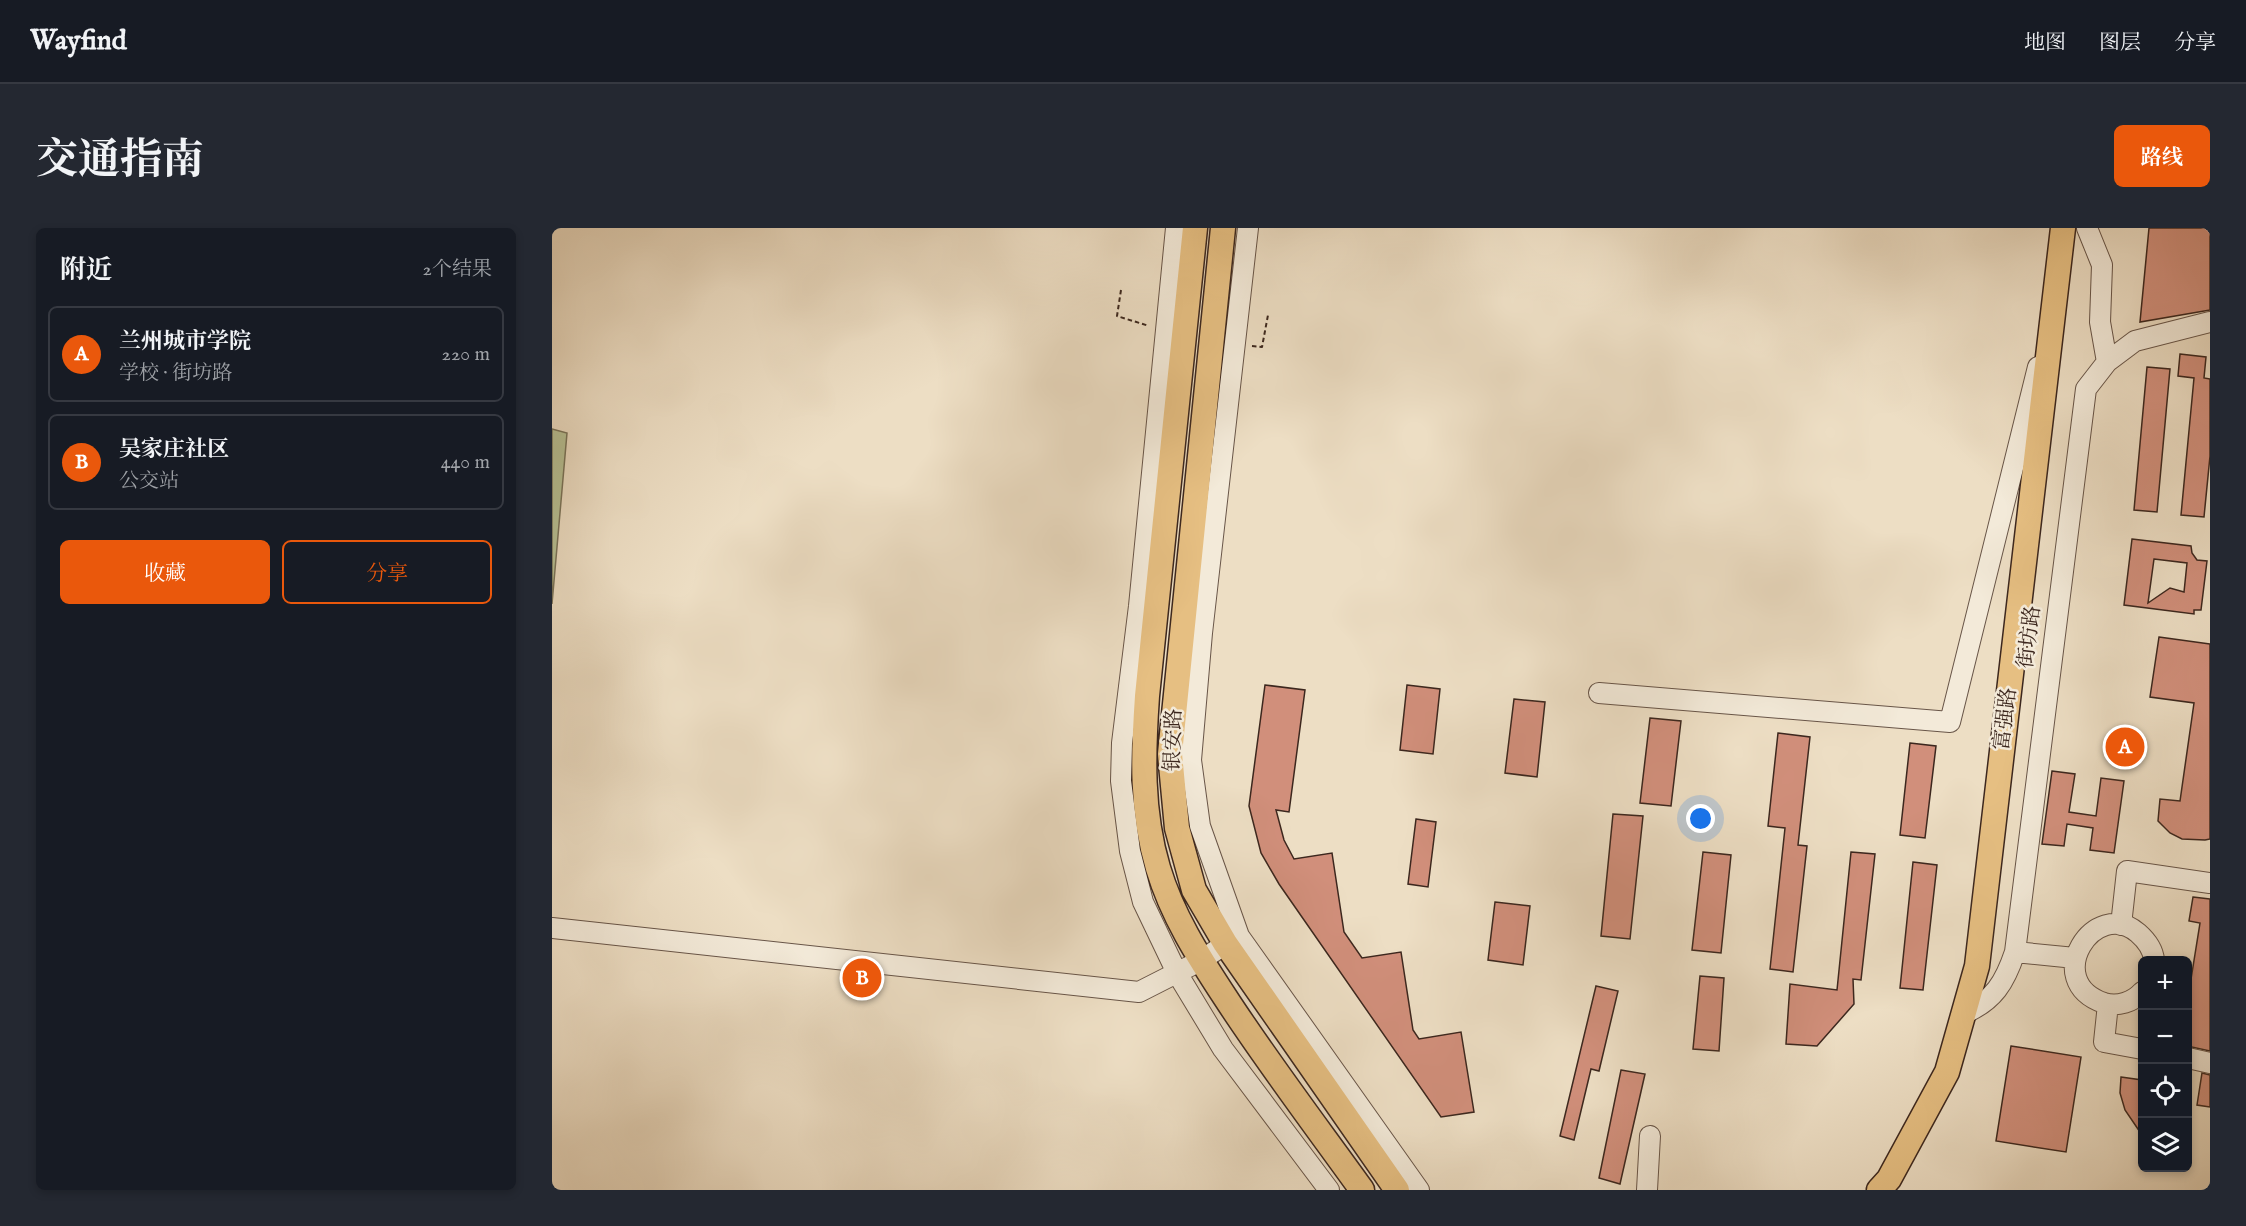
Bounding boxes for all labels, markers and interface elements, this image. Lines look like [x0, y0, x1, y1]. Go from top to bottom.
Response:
text: Wayfind [30, 24, 127, 59]
text: 地图 [2024, 30, 2066, 57]
text: 图层 [2099, 30, 2141, 57]
text: 分享 [2174, 30, 2216, 57]
button: 路线 [2114, 125, 2210, 187]
text: 交通指南 [36, 135, 204, 188]
text: 附近 [60, 254, 112, 287]
text: 2个结果 [423, 257, 492, 282]
text: 兰州城市学院 [119, 328, 251, 356]
text: A [75, 342, 88, 367]
text: 220 m [442, 342, 490, 367]
text: 学校 · 街坊路 [119, 361, 232, 386]
text: 吴家庄社区 [119, 436, 229, 464]
text: B [75, 450, 88, 475]
text: 440 m [441, 450, 490, 475]
text: 公交站 [119, 469, 179, 494]
button: 收藏 [60, 540, 270, 604]
button: 分享 [282, 540, 492, 604]
street label: 街坊路 [2013, 604, 2047, 670]
street label: 富强路 [1989, 686, 2023, 752]
street label: 银安路 [1159, 708, 1189, 772]
pin: A [2106, 724, 2144, 770]
your location [1686, 804, 1715, 833]
pin: B [842, 956, 882, 1000]
map controls [2138, 956, 2192, 1172]
button: + [2138, 956, 2192, 1010]
button: − [2138, 1010, 2192, 1064]
button: locate [2138, 1064, 2192, 1118]
button: layers [2138, 1118, 2192, 1172]

